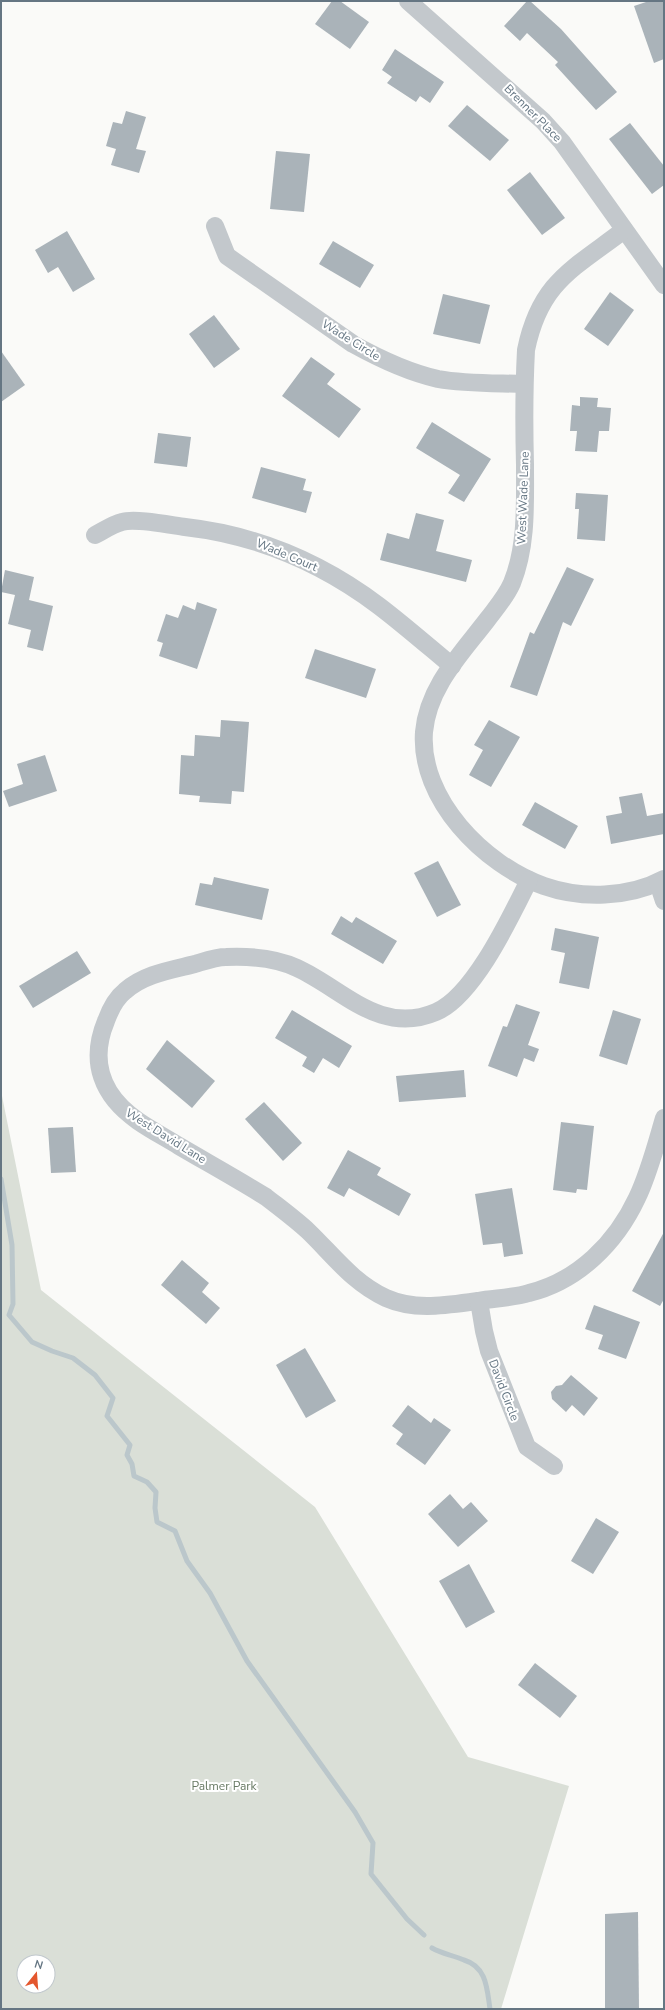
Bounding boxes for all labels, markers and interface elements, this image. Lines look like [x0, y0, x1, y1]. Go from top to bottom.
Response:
street label: Brenner Place [501, 81, 565, 145]
street label: Wade Circle [319, 316, 383, 364]
street label: West Wade Lane [513, 451, 533, 545]
street label: Wade Court [254, 535, 321, 575]
street label: West David Lane [123, 1105, 209, 1167]
street label: David Circle [485, 1357, 523, 1423]
park label: Palmer Park [191, 1778, 258, 1794]
north arrow [16, 1954, 56, 1994]
text: N [33, 1957, 45, 1973]

